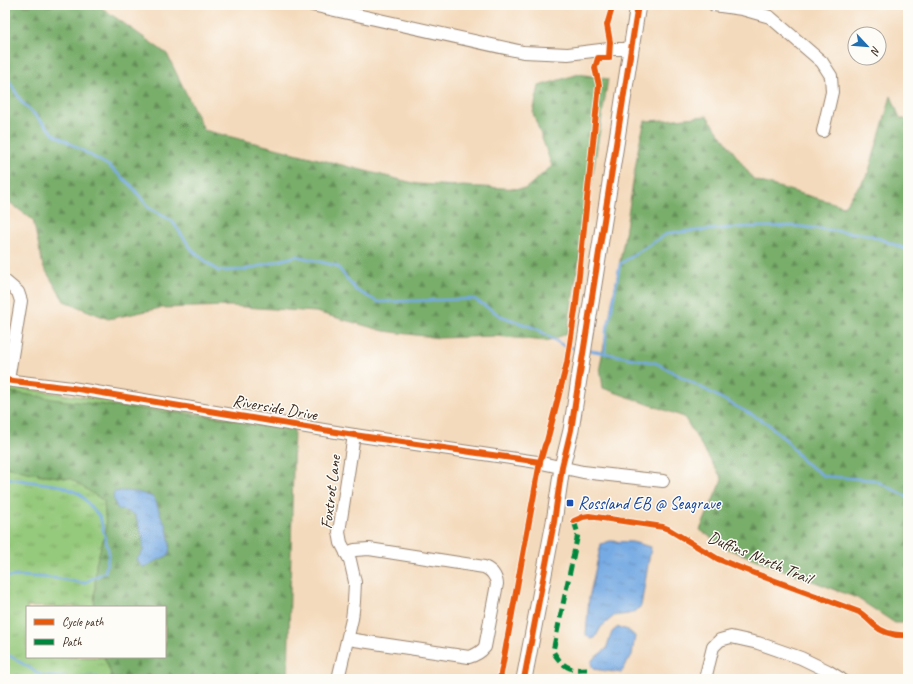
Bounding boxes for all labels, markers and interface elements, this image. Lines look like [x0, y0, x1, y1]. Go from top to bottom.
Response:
north arrow [847, 26, 887, 66]
text: N [867, 44, 884, 58]
street label: Riverside Drive [231, 390, 320, 425]
street label: Foxtrot Lane [316, 453, 346, 530]
place label: Rossland EB @ Seagrave [578, 493, 722, 514]
marker: Rossland EB @ Seagrave [565, 498, 575, 508]
street label: Duffins North Trail [705, 526, 818, 590]
legend [26, 606, 166, 658]
text: Cycle path [62, 614, 104, 630]
text: Path [62, 634, 82, 650]

